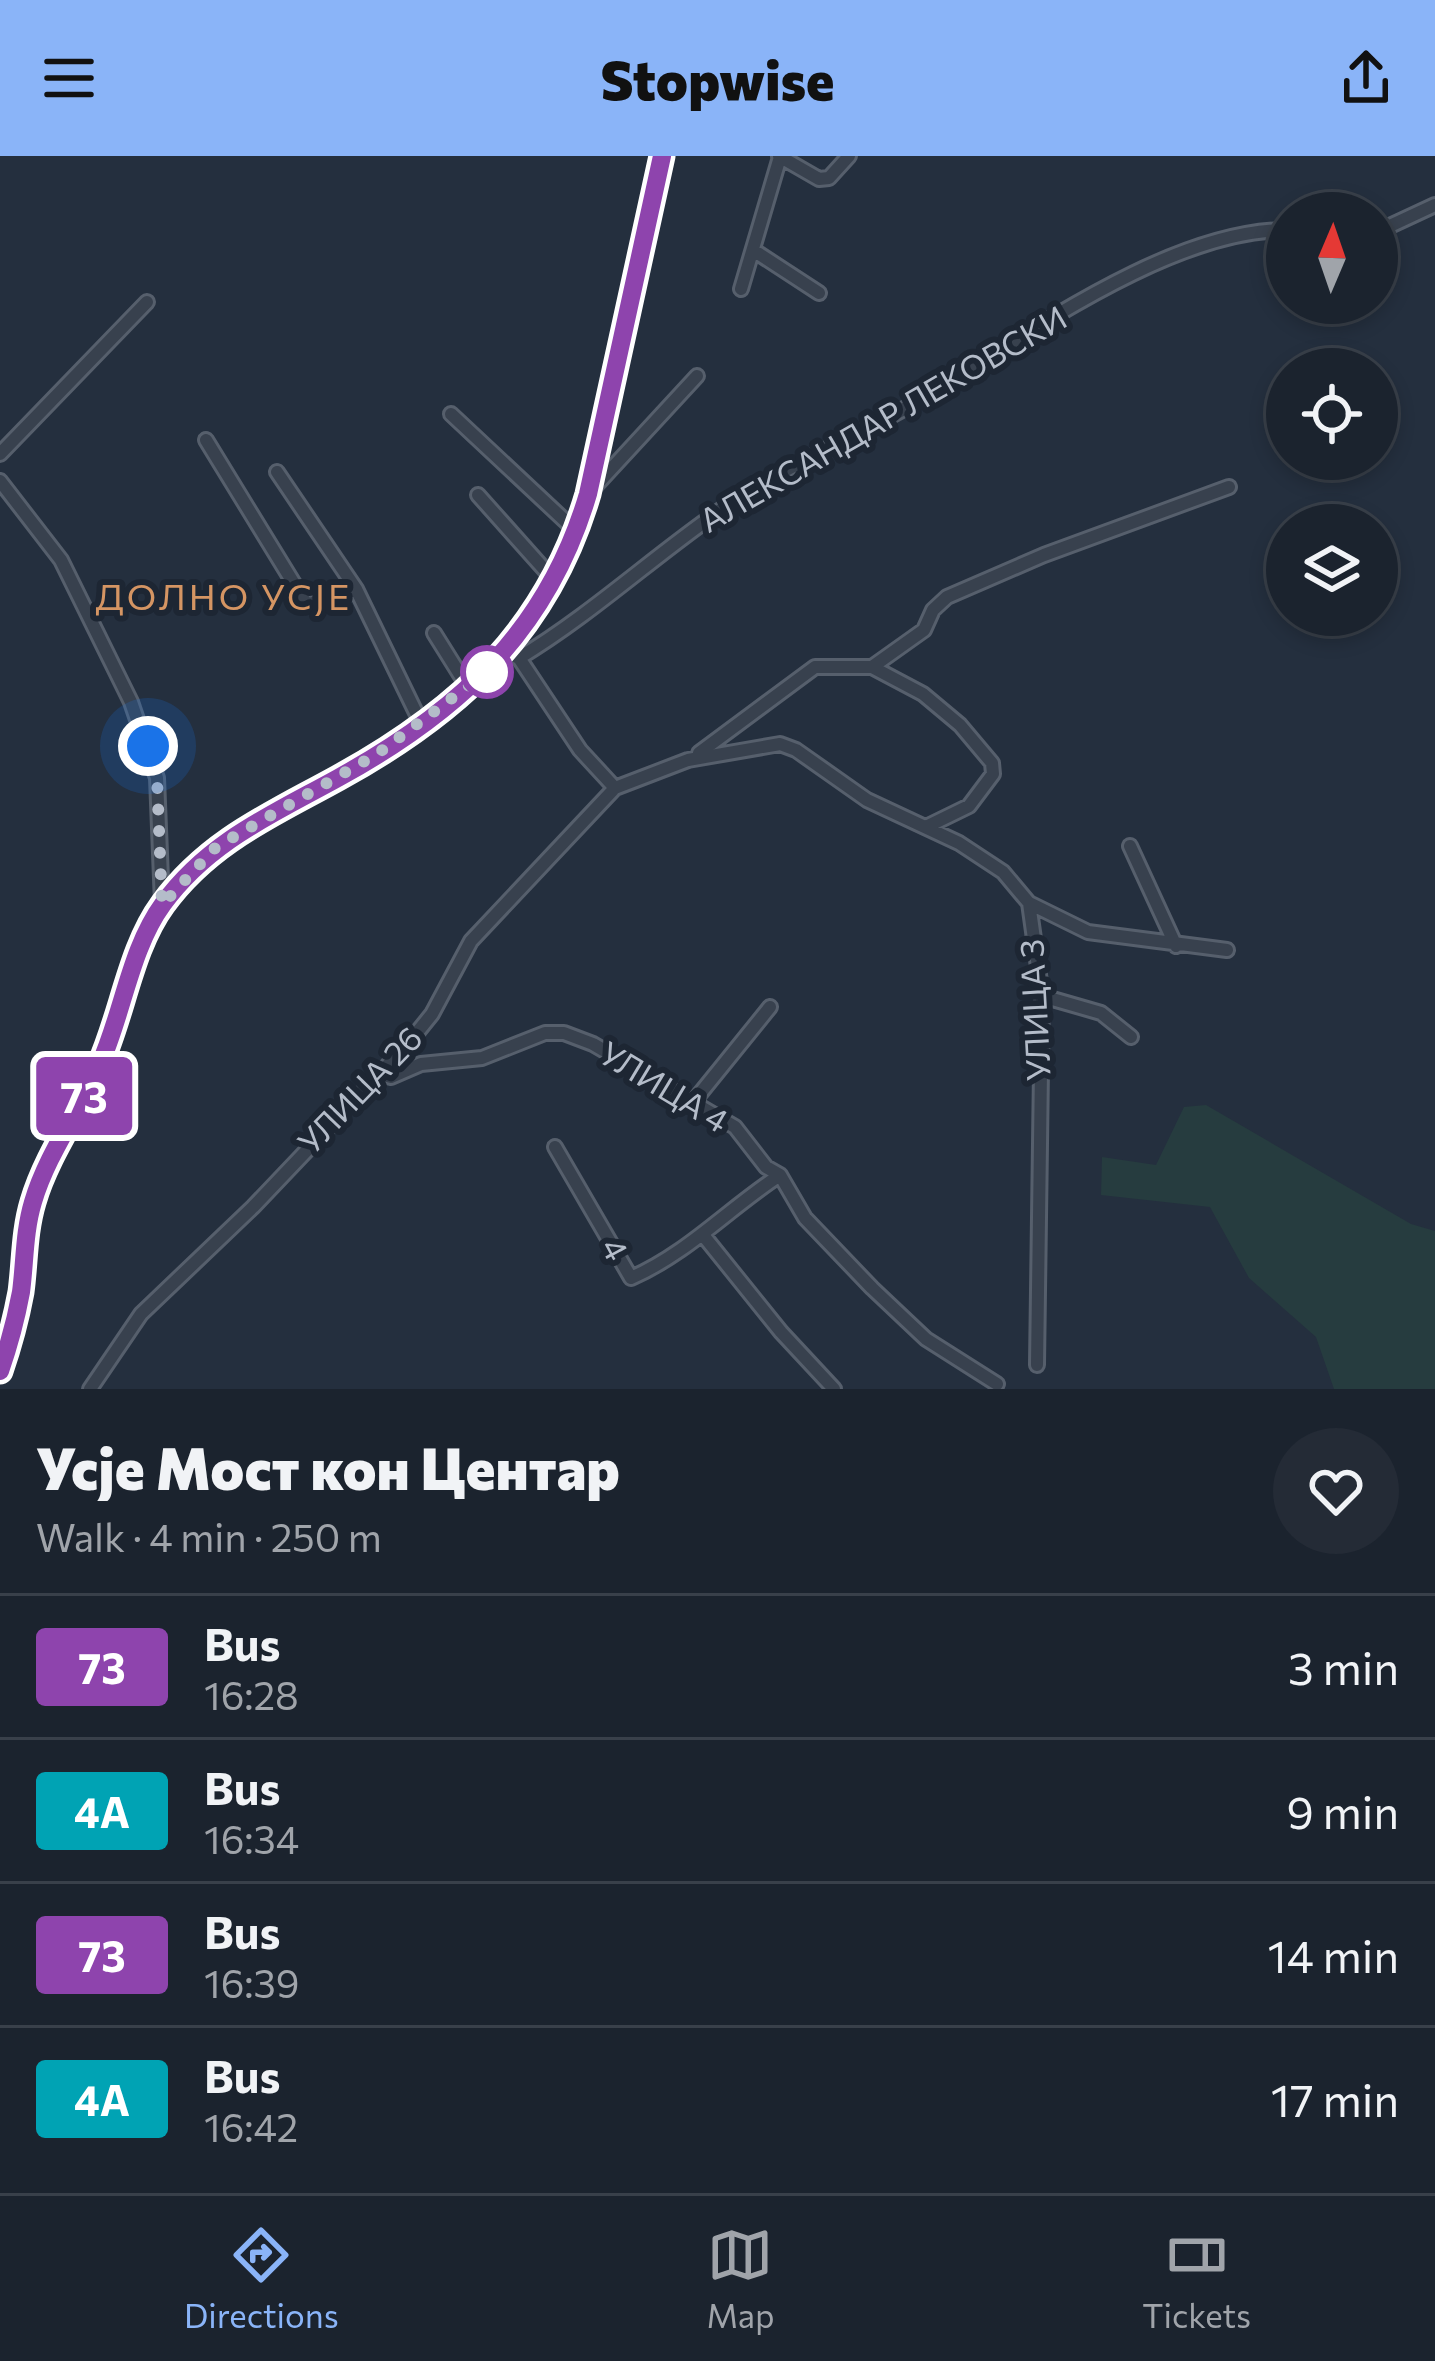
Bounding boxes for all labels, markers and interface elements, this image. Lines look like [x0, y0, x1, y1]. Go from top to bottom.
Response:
icon: menu [36, 45, 102, 111]
text: Stopwise [600, 45, 835, 111]
icon: share [1333, 45, 1399, 111]
north arrow [1266, 192, 1398, 324]
map controls [1266, 192, 1398, 636]
street label: АЛЕКСАНДАР ЛЕКОВСКИ [691, 296, 1073, 540]
button: locate [1266, 348, 1398, 480]
button: layers [1266, 504, 1398, 636]
district label: ДОЛНО УСЈЕ [96, 573, 352, 617]
unlabelled marker [462, 647, 512, 697]
your location [118, 716, 178, 776]
street label: УЛИЦА 3 [1009, 938, 1058, 1082]
street label: УЛИЦА 26 [288, 1017, 430, 1161]
street label: УЛИЦА 4 [593, 1031, 737, 1140]
line badge: 73 [30, 1057, 138, 1135]
text: 73 [60, 1070, 108, 1122]
street label: 4 [594, 1230, 639, 1267]
button: heart [1273, 1428, 1399, 1554]
text: Усје Мост кон Центар [36, 1432, 620, 1502]
text: Walk · 4 min · 250 m [36, 1512, 382, 1560]
text: Bus [204, 1615, 280, 1670]
text: 3 min [1288, 1639, 1399, 1694]
text: 73 [78, 1641, 126, 1693]
text: 16:28 [204, 1670, 299, 1718]
text: Bus [204, 1759, 280, 1814]
text: 9 min [1286, 1783, 1399, 1838]
text: 4A [74, 1785, 130, 1837]
text: 16:34 [204, 1814, 299, 1862]
text: Bus [204, 1903, 280, 1958]
text: 14 min [1268, 1927, 1399, 1982]
text: 73 [78, 1929, 126, 1981]
text: 16:39 [204, 1958, 299, 2006]
text: Bus [204, 2047, 280, 2102]
text: 17 min [1271, 2071, 1399, 2126]
text: 4A [74, 2073, 130, 2125]
text: 16:42 [204, 2102, 298, 2150]
tab: Directions [184, 2222, 339, 2335]
tab: Map [706, 2222, 775, 2335]
tab: Tickets [1142, 2222, 1251, 2335]

